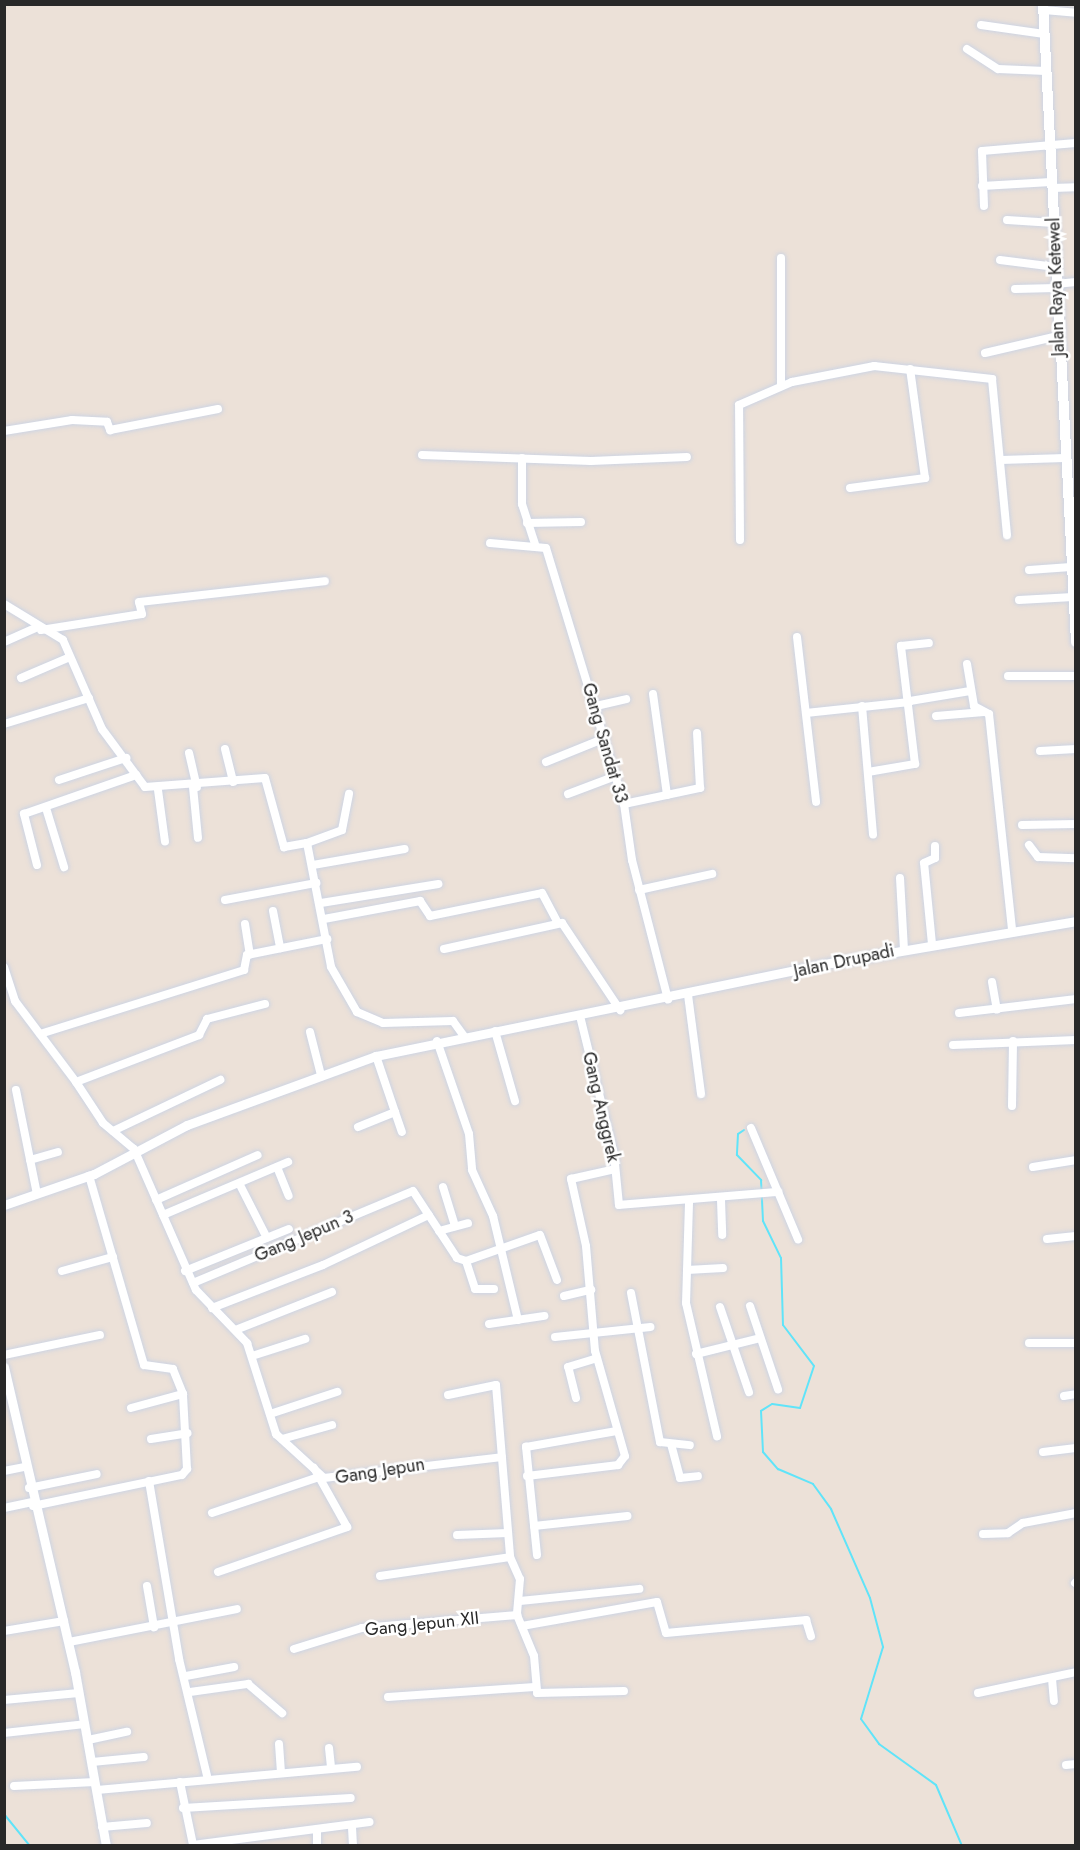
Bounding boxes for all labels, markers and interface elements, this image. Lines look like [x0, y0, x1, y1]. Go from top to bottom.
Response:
street label: Jalan Raya Ketewel [1043, 217, 1069, 357]
street label: Gang Sandat 33 [578, 680, 632, 806]
street label: Jalan Drupadi [792, 940, 896, 982]
street label: Gang Anggrek [578, 1050, 624, 1164]
street label: Gang Jepun 3 [251, 1205, 357, 1267]
street label: Gang Jepun [334, 1453, 426, 1489]
street label: Gang Jepun XII [364, 1607, 480, 1641]

